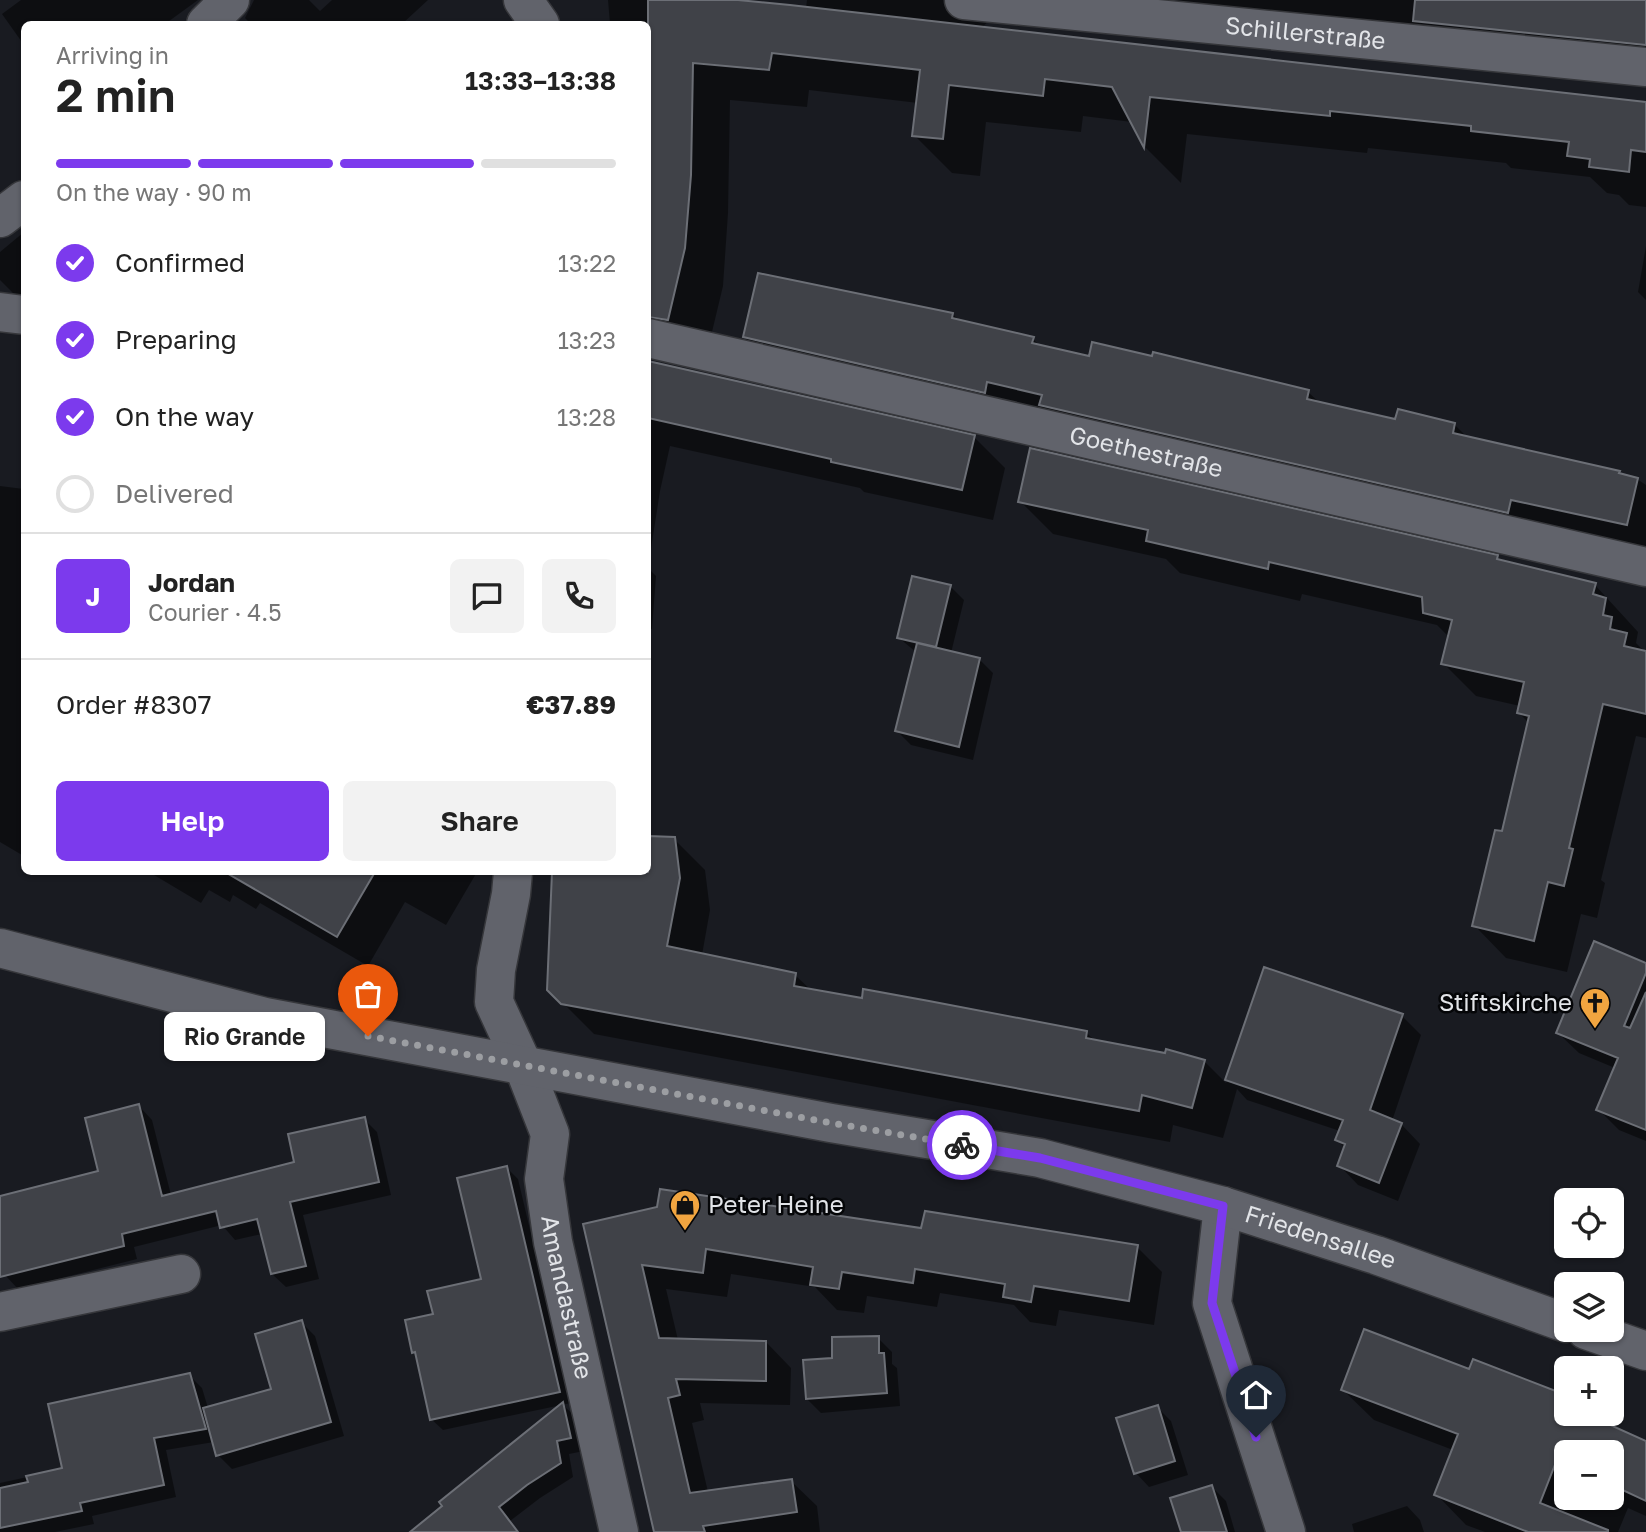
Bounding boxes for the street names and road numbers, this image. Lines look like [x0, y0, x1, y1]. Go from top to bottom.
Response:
street label: Schillerstraße [1224, 10, 1387, 54]
street label: Goethestraße [1067, 419, 1226, 482]
street label: Friedensallee [1242, 1198, 1400, 1274]
street label: Amandastraße [536, 1213, 600, 1382]

